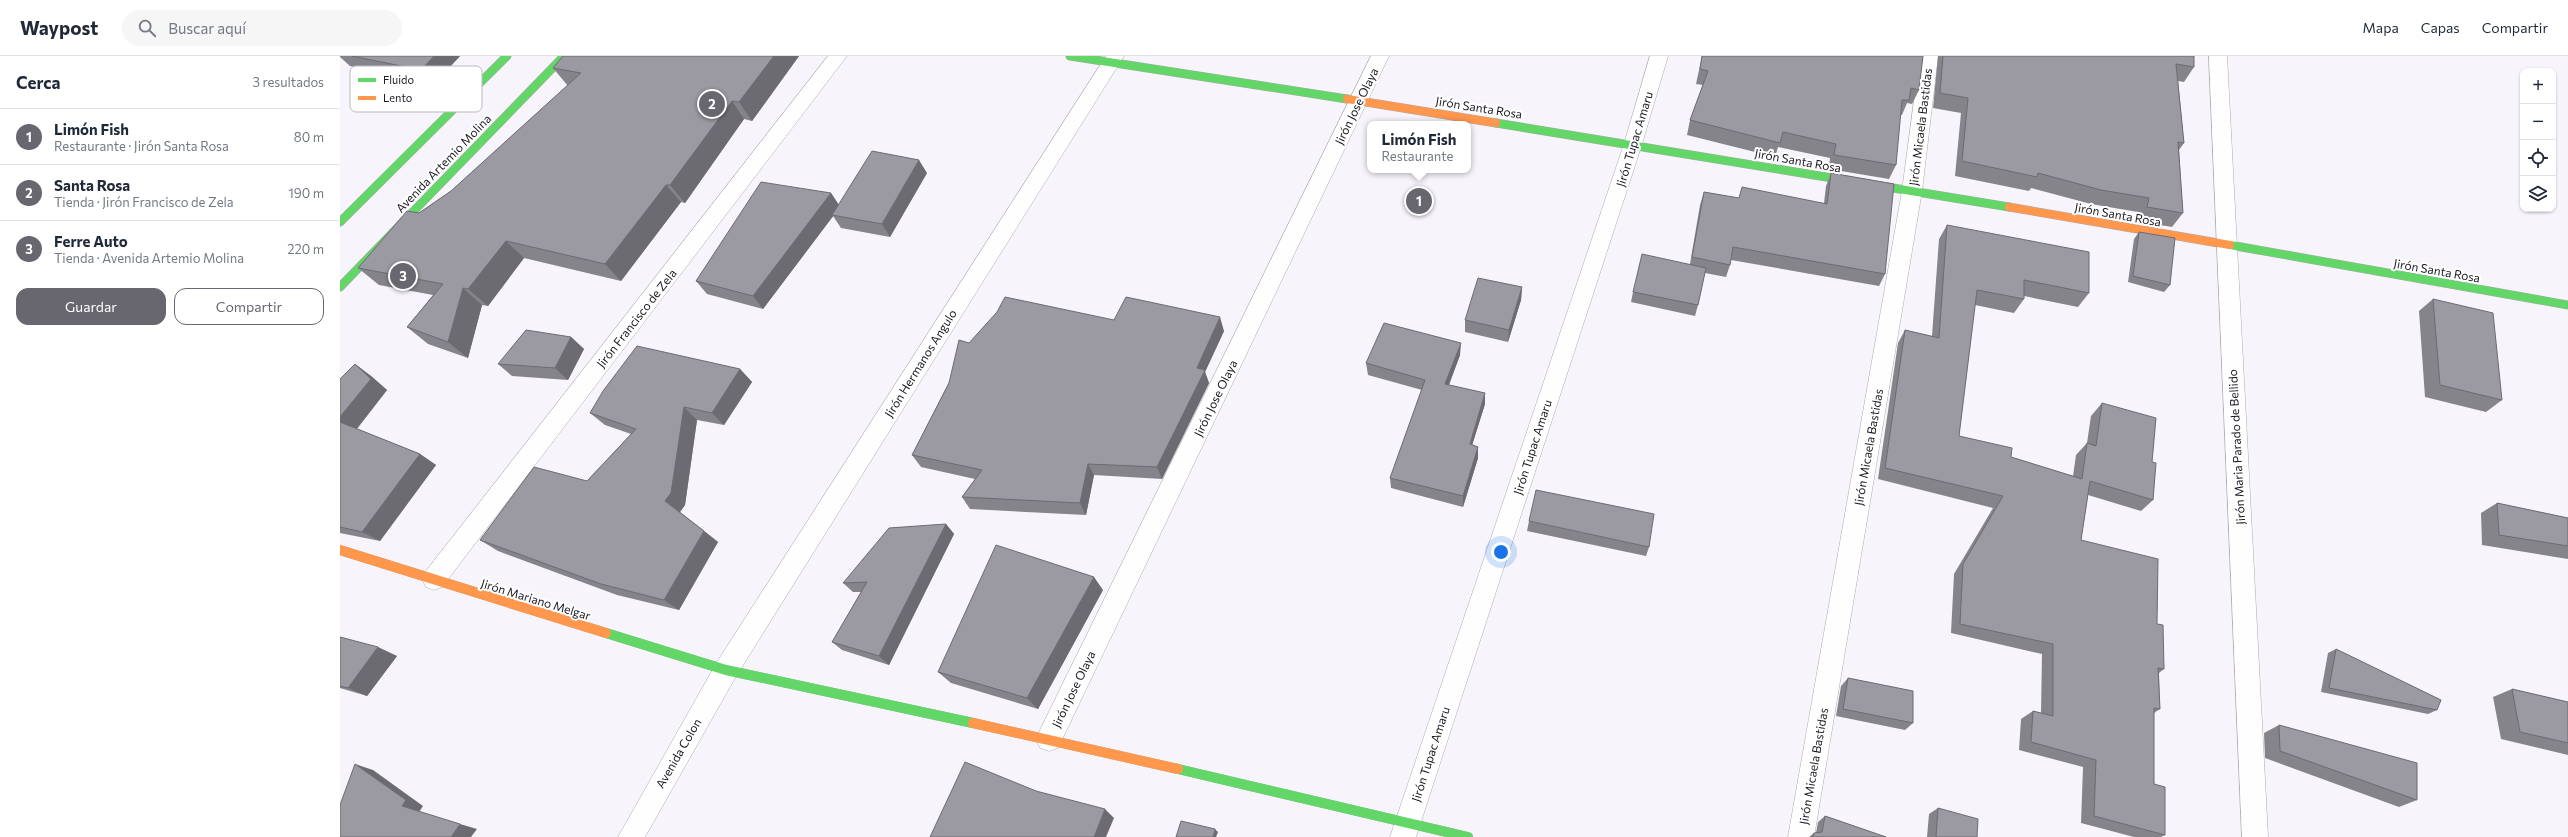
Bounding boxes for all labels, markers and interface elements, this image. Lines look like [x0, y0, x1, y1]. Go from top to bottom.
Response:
search box [122, 10, 402, 46]
text: Waypost [20, 16, 98, 39]
icon: search [136, 17, 158, 39]
text: Buscar aquí [168, 19, 246, 37]
text: Mapa [2363, 19, 2399, 36]
text: Capas [2421, 19, 2460, 36]
text: Compartir [2482, 19, 2548, 36]
street label: Jirón Jose Olaya [1331, 65, 1381, 147]
legend [350, 66, 482, 112]
street label: Jirón Micaela Bastidas [1906, 67, 1935, 187]
map controls [2520, 68, 2556, 212]
button: + [2520, 68, 2556, 104]
text: Cerca [16, 72, 61, 93]
text: Fluido [383, 73, 414, 86]
text: 3 resultados [253, 74, 324, 90]
pin: 2 [699, 89, 725, 119]
street label: Jirón Tupac Amaru [1613, 90, 1656, 189]
text: Lento [383, 91, 413, 104]
street label: Jirón Santa Rosa [1434, 93, 1523, 122]
button: − [2520, 104, 2556, 140]
street label: Avenida Artemio Molina [393, 111, 493, 215]
text: Limón Fish [54, 120, 129, 138]
popup [1367, 121, 1471, 173]
text: 1 [26, 129, 32, 145]
text: 80 m [294, 129, 324, 145]
text: Limón Fish [1382, 130, 1456, 148]
text: Restaurante · Jirón Santa Rosa [54, 138, 229, 154]
button: locate [2520, 140, 2556, 176]
street label: Jirón Santa Rosa [1753, 145, 1842, 175]
text: Restaurante [1382, 148, 1453, 164]
text: Santa Rosa [54, 176, 130, 194]
button: layers [2520, 176, 2556, 212]
text: 2 [25, 185, 33, 201]
text: 190 m [288, 185, 324, 201]
pin: 1 [1406, 186, 1432, 216]
text: Tienda · Jirón Francisco de Zela [54, 194, 234, 210]
street label: Jirón Santa Rosa [2073, 199, 2162, 229]
text: Ferre Auto [54, 232, 128, 250]
text: 3 [25, 241, 33, 257]
text: 220 m [287, 241, 324, 257]
text: Tienda · Avenida Artemio Molina [54, 250, 244, 266]
street label: Jirón Santa Rosa [2392, 255, 2481, 285]
pin: 3 [390, 261, 416, 291]
street label: Jirón Francisco de Zela [593, 266, 680, 371]
button: Guardar [16, 288, 166, 325]
button: Compartir [174, 288, 324, 325]
street label: Jirón Hermanos Angulo [881, 306, 960, 420]
street label: Jirón Jose Olaya [1190, 357, 1240, 439]
street label: Jirón Maria Parado de Bellido [2225, 369, 2248, 525]
street label: Jirón Micaela Bastidas [1851, 387, 1886, 507]
street label: Jirón Tupac Amaru [1510, 398, 1555, 497]
your location [1491, 542, 1511, 562]
street label: Jirón Mariano Melgar [479, 576, 593, 623]
street label: Jirón Jose Olaya [1048, 648, 1098, 730]
street label: Jirón Tupac Amaru [1408, 705, 1453, 804]
street label: Jirón Micaela Bastidas [1796, 706, 1831, 826]
street label: Avenida Colon [652, 716, 704, 790]

